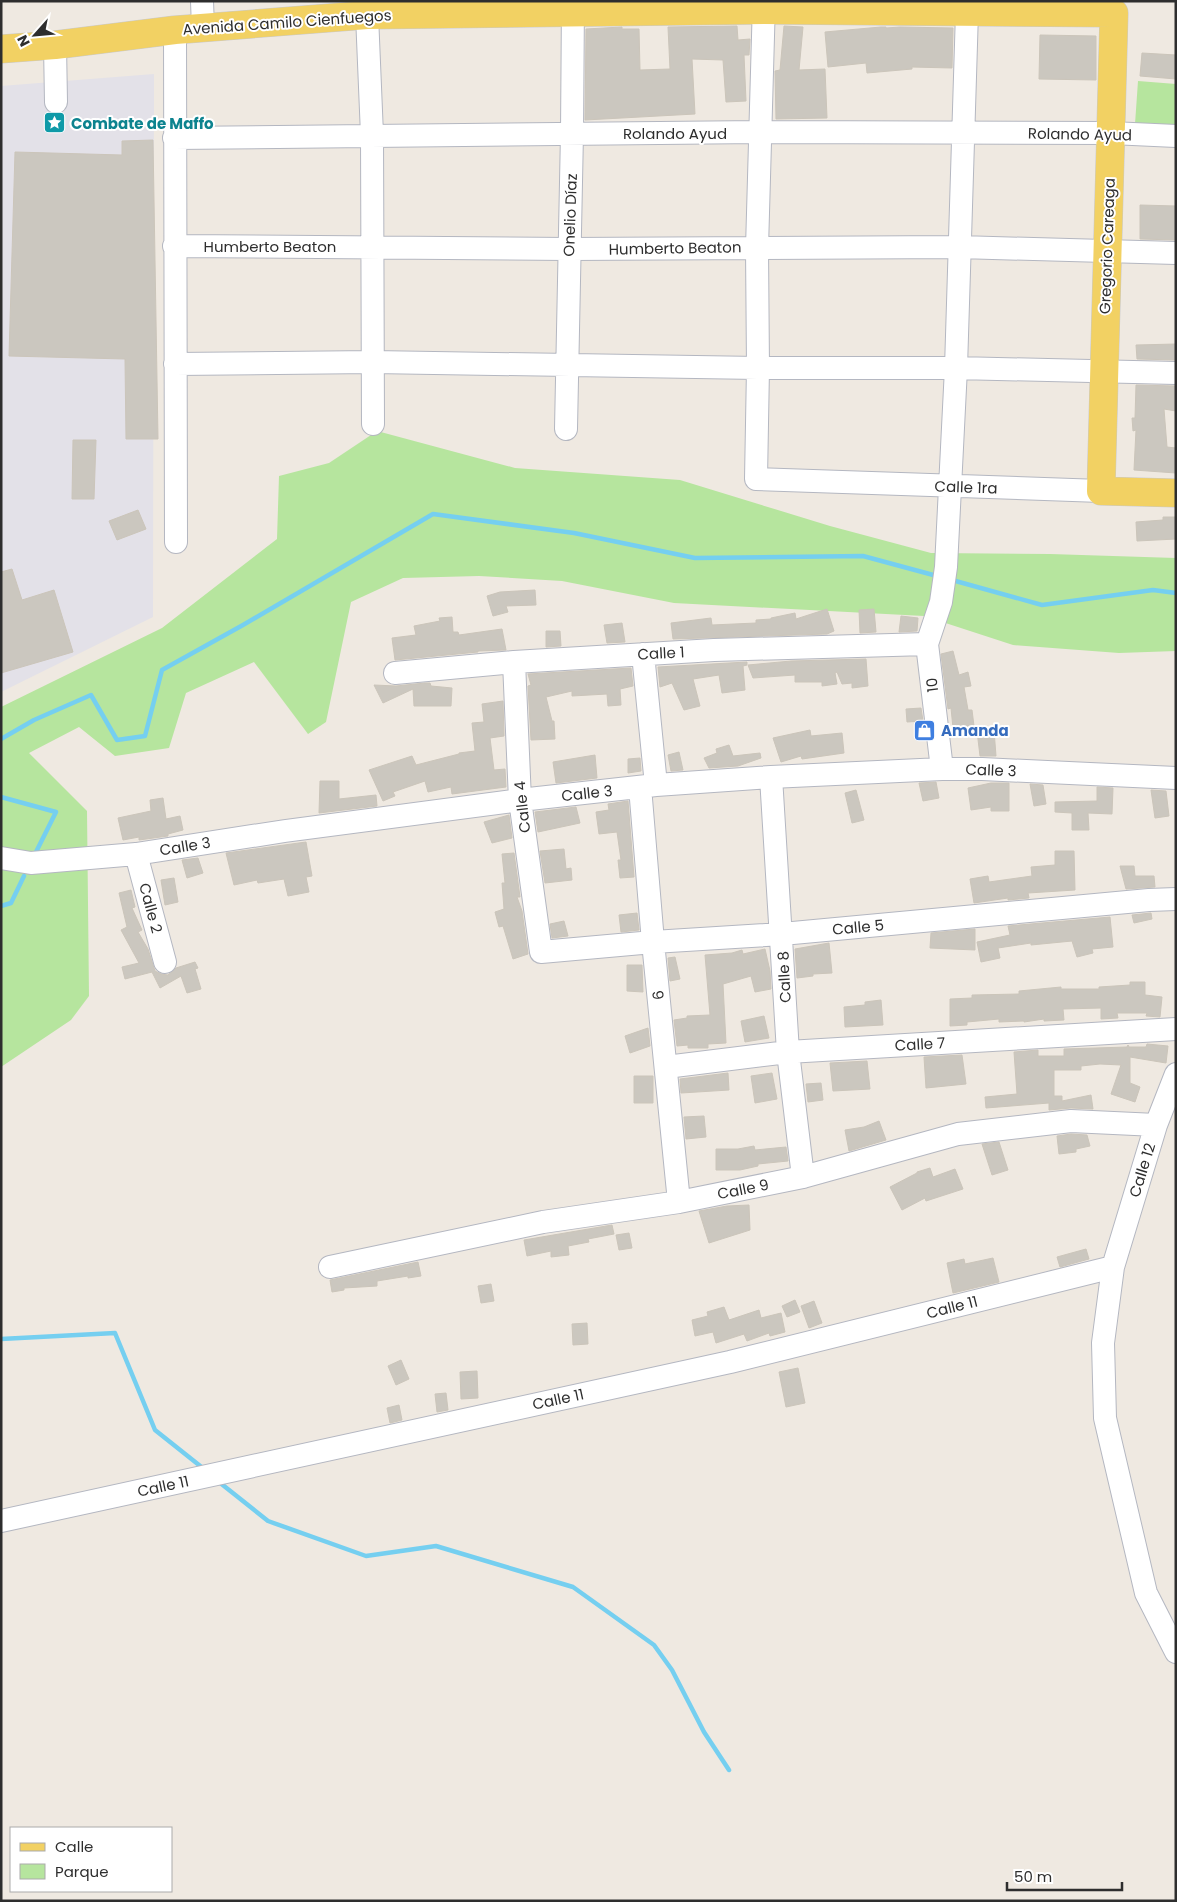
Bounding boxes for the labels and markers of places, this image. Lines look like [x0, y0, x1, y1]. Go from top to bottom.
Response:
place icon: Combate de Maffo [43, 111, 67, 135]
place label: Combate de Maffo [71, 113, 214, 134]
shop icon: Amanda [913, 718, 937, 742]
place label: Amanda [941, 720, 1009, 741]

